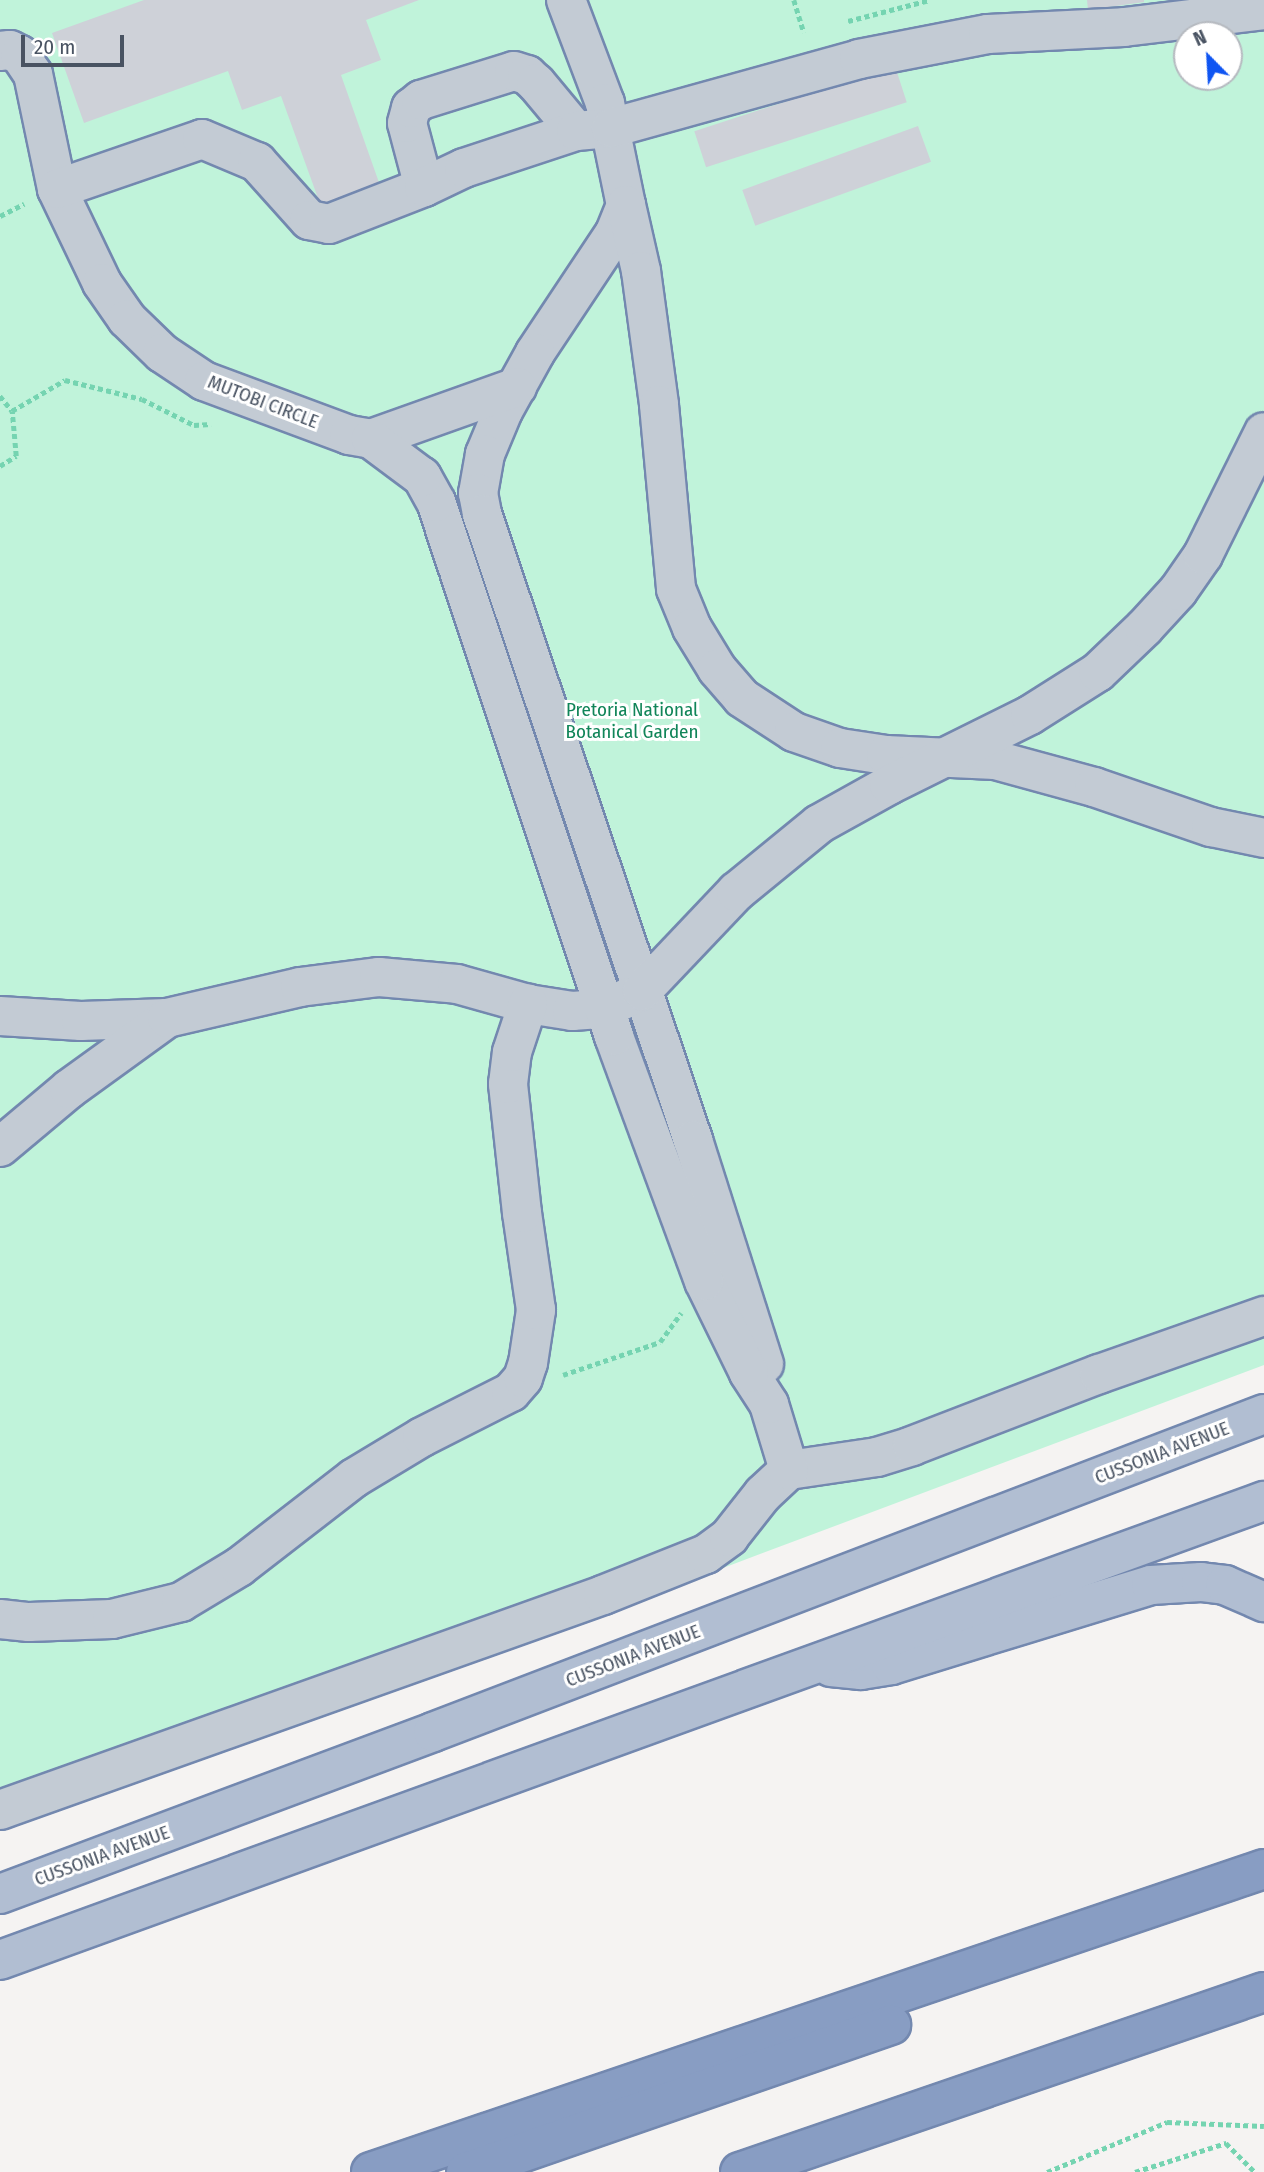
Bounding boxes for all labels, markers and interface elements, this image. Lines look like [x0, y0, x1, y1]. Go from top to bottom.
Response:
scale bar [24, 21, 128, 65]
north arrow [1173, 21, 1243, 91]
text: N [1190, 25, 1210, 51]
text: 20 m [34, 34, 75, 60]
street label: MUTOBI CIRCLE [205, 371, 321, 433]
park label: Pretoria National Botanical Garden [566, 699, 698, 743]
street label: CUSSONIA AVENUE [1092, 1417, 1232, 1489]
street label: CUSSONIA AVENUE [563, 1620, 703, 1692]
street label: CUSSONIA AVENUE [31, 1821, 173, 1891]

